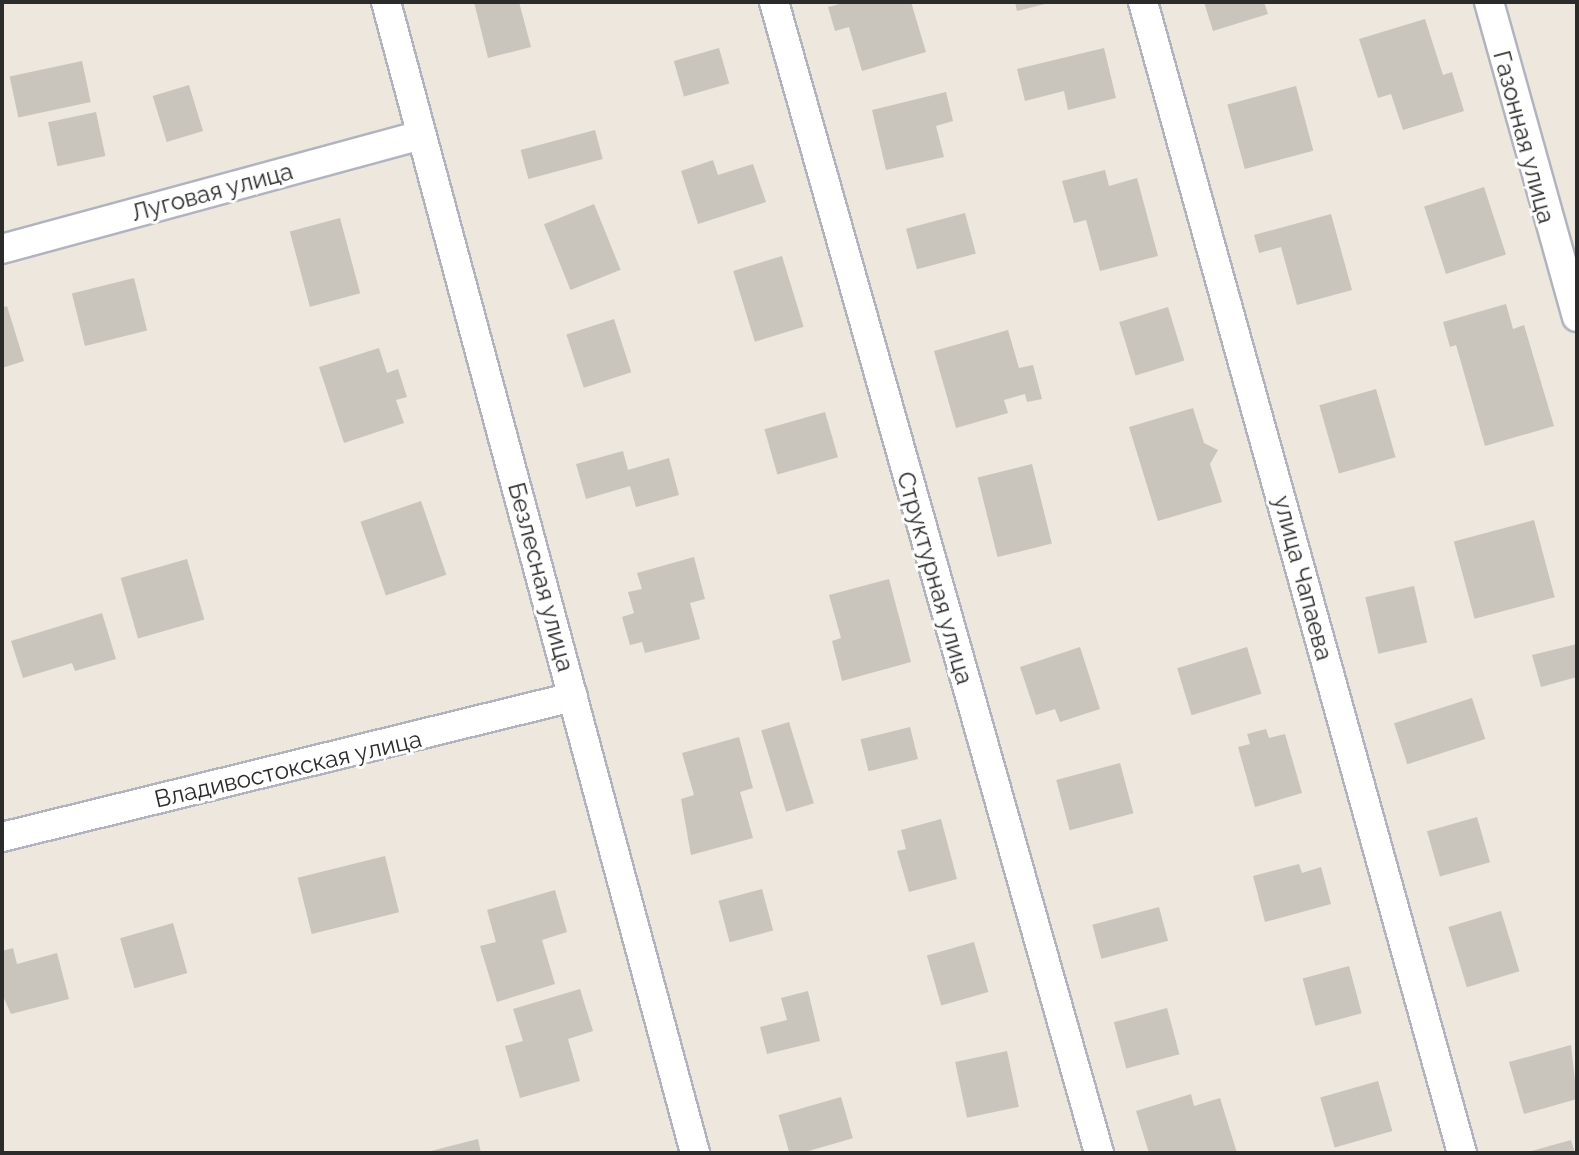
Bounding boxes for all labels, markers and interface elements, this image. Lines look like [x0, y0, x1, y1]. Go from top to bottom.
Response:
street label: Газонная улица [1487, 47, 1561, 227]
street label: Луговая улица [128, 157, 296, 227]
street label: Структурная улица [891, 468, 979, 688]
street label: Безлесная улица [502, 479, 580, 675]
street label: улица Чапаева [1267, 493, 1339, 663]
street label: Владивостокская улица [151, 724, 425, 814]

